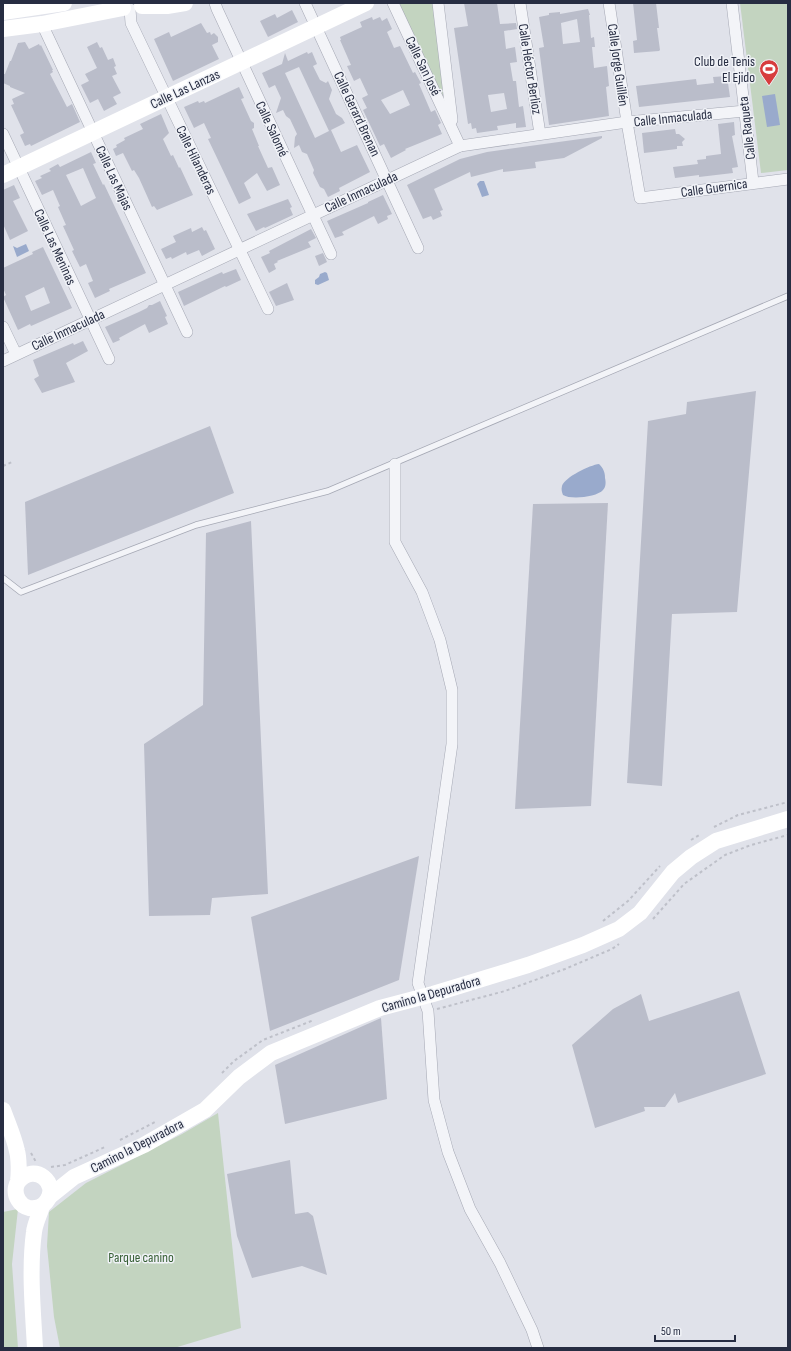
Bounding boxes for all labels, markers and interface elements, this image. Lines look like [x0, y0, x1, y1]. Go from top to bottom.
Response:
street label: Calle Héctor Berlioz [514, 22, 546, 116]
street label: Calle Jorge Guillén [604, 23, 632, 107]
street label: Calle San José [401, 34, 445, 98]
place label: Club de Tenis El Ejido [694, 53, 755, 86]
sports icon: Club de Tenis El Ejido [758, 58, 780, 86]
street label: Calle Las Lanzas [147, 65, 223, 113]
street label: Calle Gerard Brenan [330, 69, 384, 159]
street label: Calle Raqueta [735, 95, 759, 161]
street label: Calle Salomé [252, 98, 292, 160]
street label: Calle Inmaculada [633, 105, 713, 131]
street label: Calle Hilanderas [172, 123, 220, 197]
street label: Calle Las Majas [92, 143, 136, 213]
street label: Calle Inmaculada [322, 168, 400, 216]
street label: Calle Guernica [680, 175, 748, 201]
street label: Calle Las Meninas [30, 206, 80, 288]
street label: Calle Inmaculada [29, 306, 107, 354]
street label: Camino la Depuradora [380, 972, 482, 1016]
street label: Camino la Depuradora [88, 1115, 186, 1177]
park label: Parque canino [108, 1249, 174, 1266]
scale bar [655, 1317, 735, 1343]
text: 50 m [661, 1324, 681, 1339]

